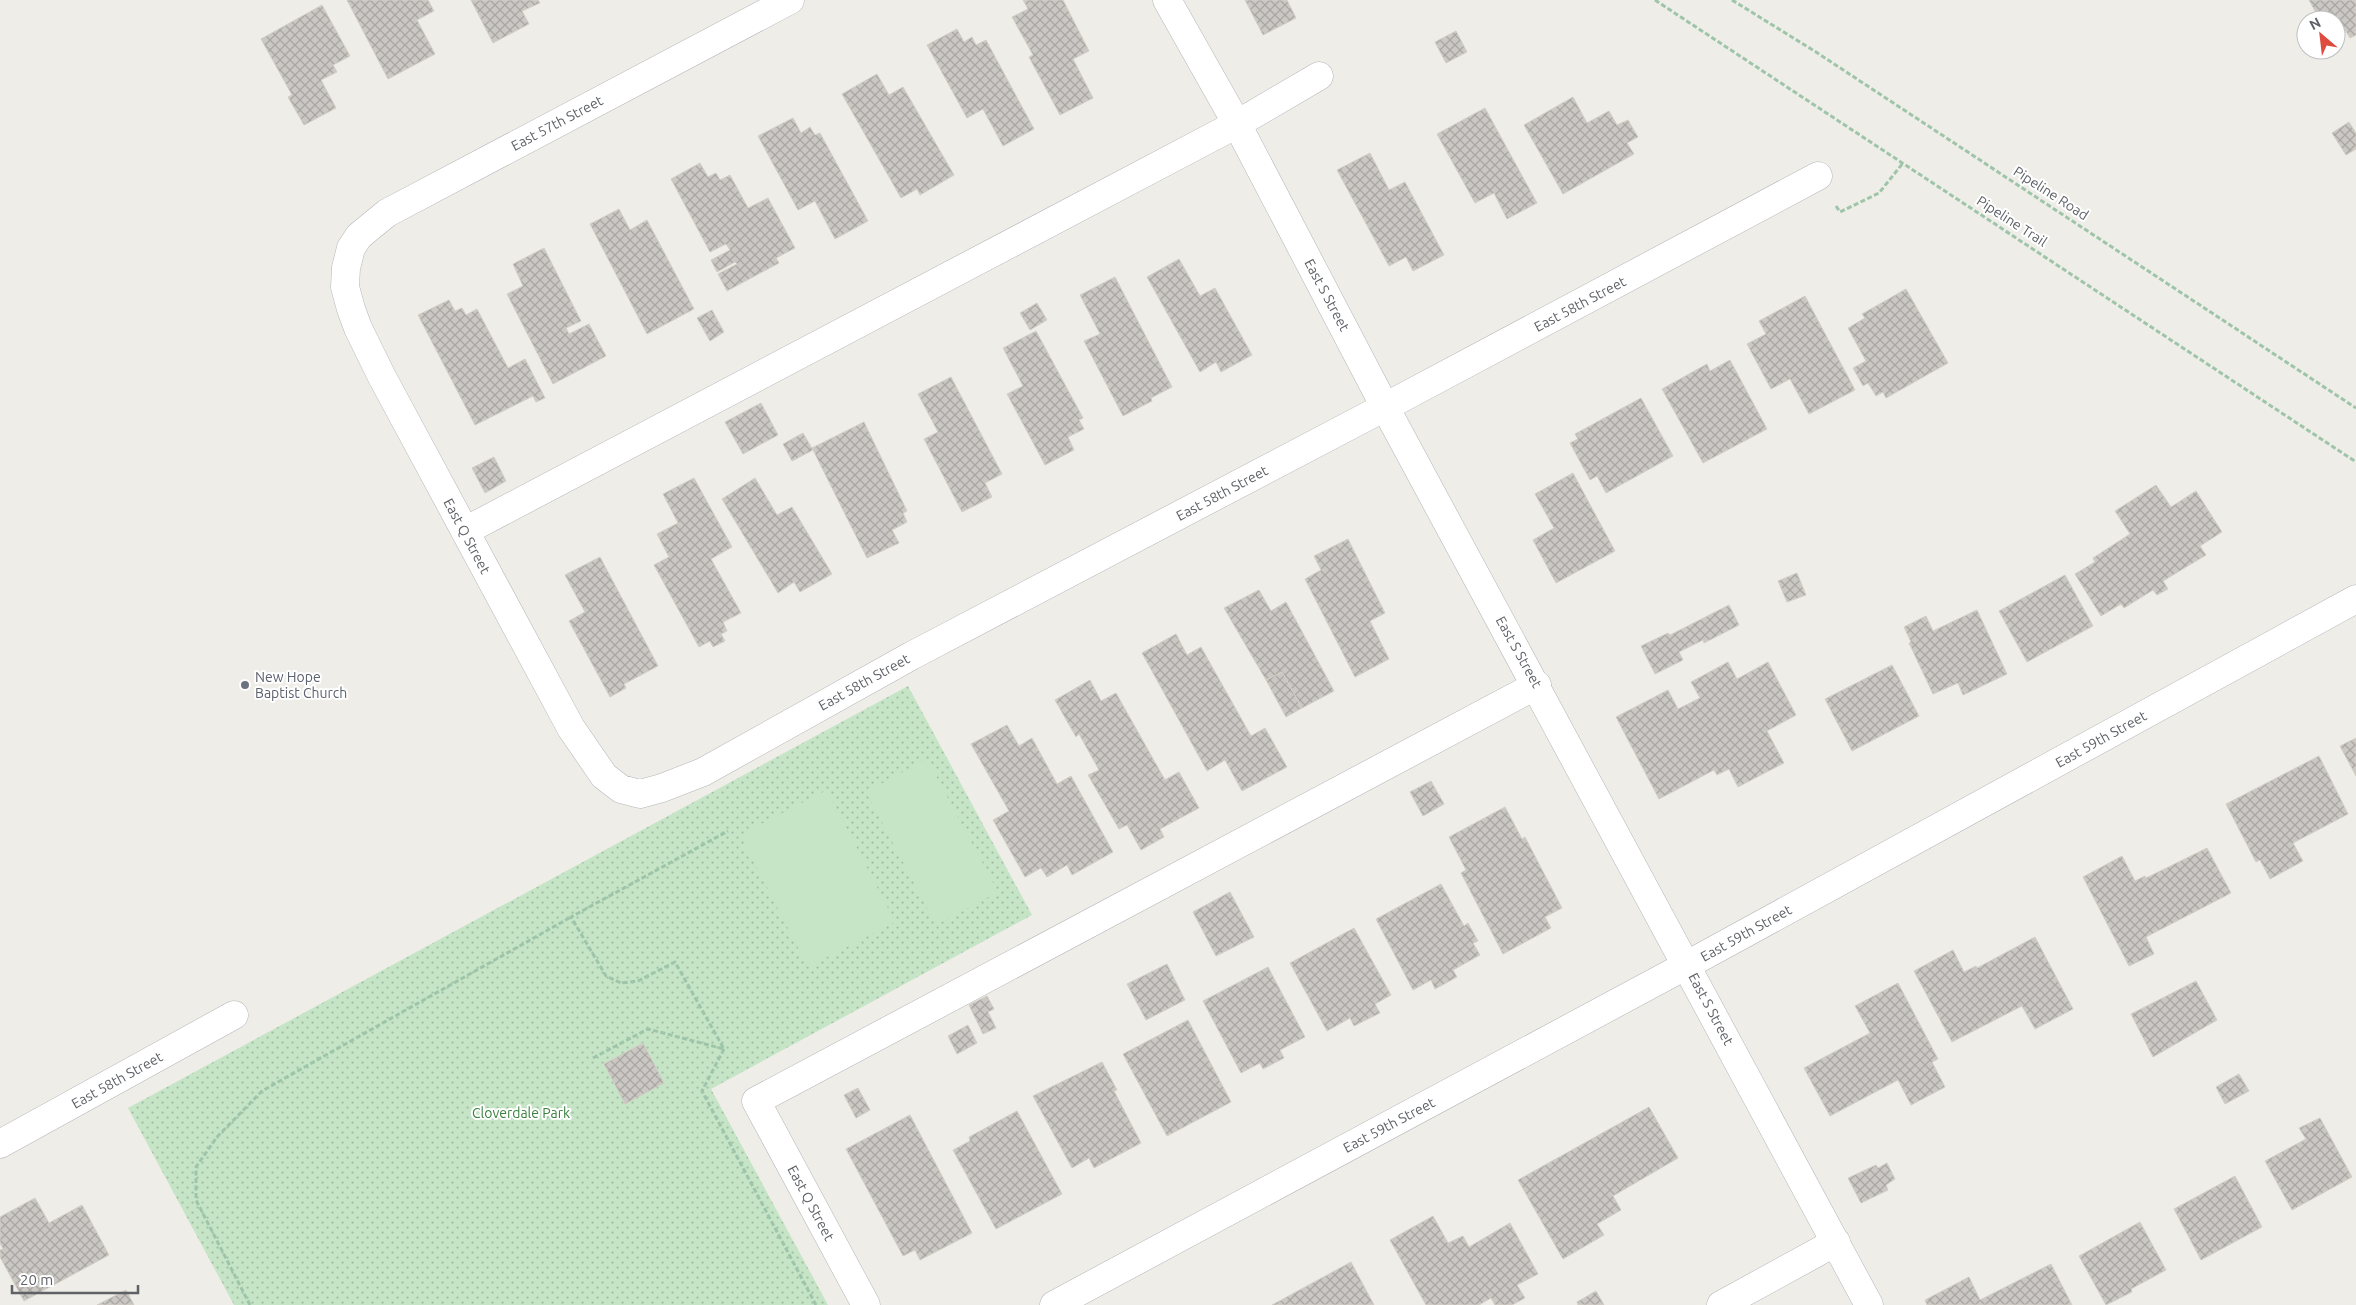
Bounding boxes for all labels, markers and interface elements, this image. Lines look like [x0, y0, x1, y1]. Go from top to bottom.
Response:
north arrow [2296, 10, 2346, 60]
text: N [2307, 14, 2323, 33]
street label: East 57th Street [508, 92, 606, 154]
street label: Pipeline Road [2011, 163, 2091, 223]
street label: Pipeline Trail [1974, 192, 2050, 250]
street label: East S Street [1301, 256, 1353, 334]
street label: East 58th Street [1531, 273, 1629, 335]
street label: East 58th Street [1173, 462, 1271, 524]
street label: East Q Street [440, 496, 494, 577]
street label: East S Street [1493, 613, 1545, 691]
street label: East 58th Street [816, 650, 913, 714]
place label: New Hope Baptist Church [255, 669, 347, 701]
marker: New Hope Baptist Church [239, 679, 251, 691]
street label: East 59th Street [2053, 707, 2150, 771]
street label: East 59th Street [1698, 901, 1795, 965]
street label: East S Street [1685, 970, 1737, 1048]
street label: East 58th Street [69, 1048, 166, 1112]
street label: East 59th Street [1340, 1094, 1438, 1156]
park label: Cloverdale Park [472, 1105, 570, 1121]
street label: East Q Street [784, 1163, 838, 1244]
scale bar [12, 1262, 139, 1294]
text: 20 m [20, 1271, 53, 1288]

